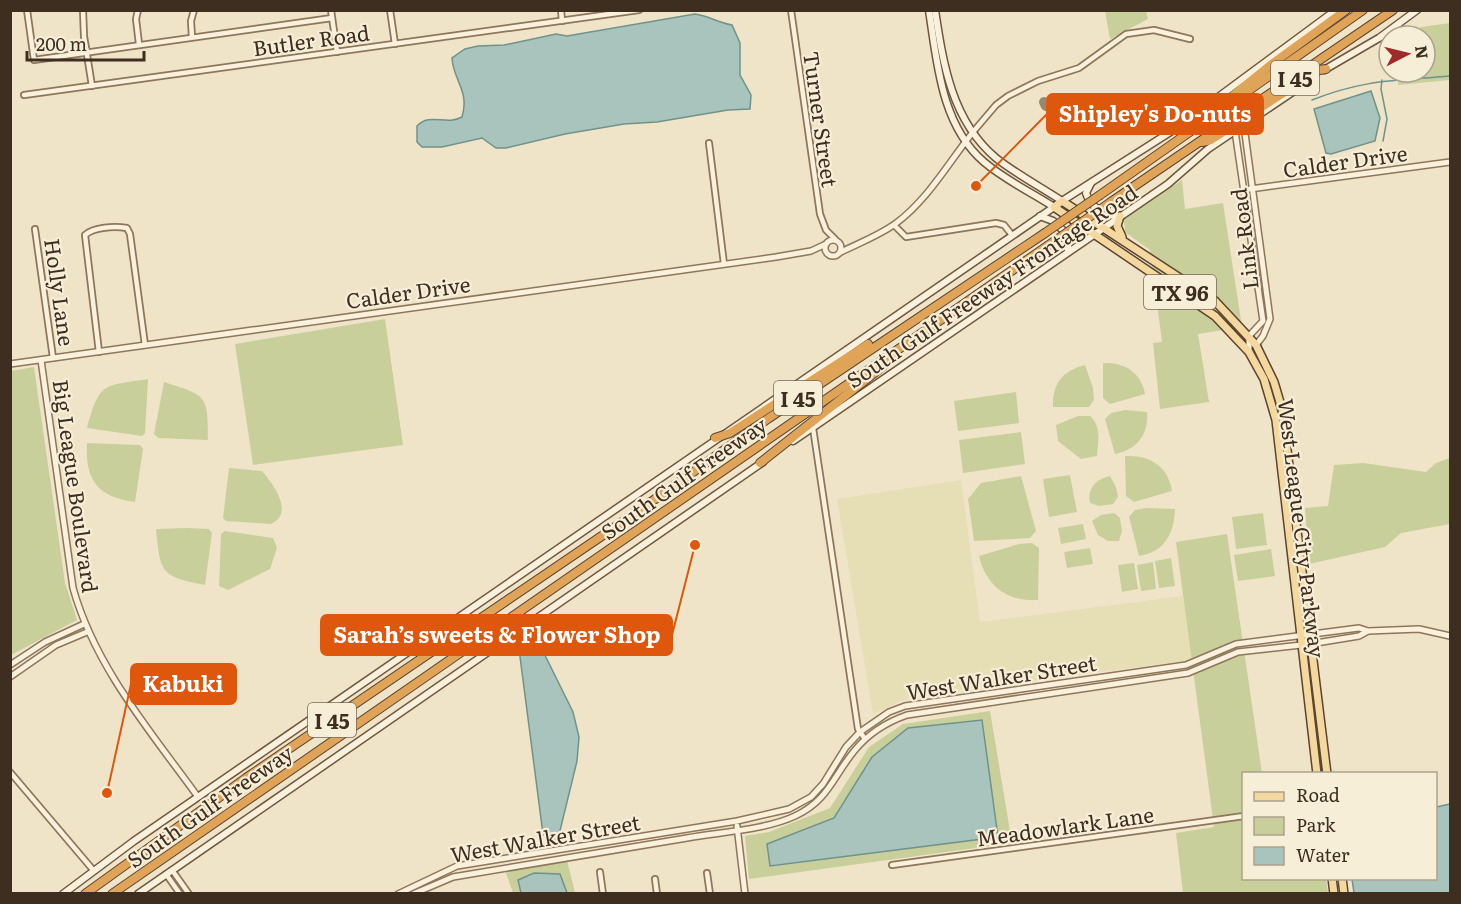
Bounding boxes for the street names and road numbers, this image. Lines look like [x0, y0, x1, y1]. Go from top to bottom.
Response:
street label: Butler Road [251, 15, 372, 63]
street label: Turner Street [797, 49, 847, 189]
road number: I 45 [1271, 61, 1319, 95]
street label: Calder Drive [1281, 136, 1409, 184]
street label: South Gulf Freeway Frontage Road [839, 176, 1143, 394]
street label: Link Road [1221, 186, 1265, 292]
street label: Holly Lane [38, 236, 84, 348]
street label: Calder Drive [344, 267, 472, 315]
road number: TX 96 [1144, 275, 1216, 309]
street label: Big League Boulevard [47, 377, 107, 595]
road number: I 45 [774, 381, 822, 415]
street label: West League City Parkway [1272, 397, 1334, 660]
street label: South Gulf Freeway [594, 407, 773, 546]
street label: West Walker Street [904, 646, 1099, 706]
road number: I 45 [308, 703, 356, 737]
street label: South Gulf Freeway [120, 735, 299, 874]
street label: Meadowlark Lane [974, 797, 1156, 853]
street label: West Walker Street [448, 805, 643, 869]

